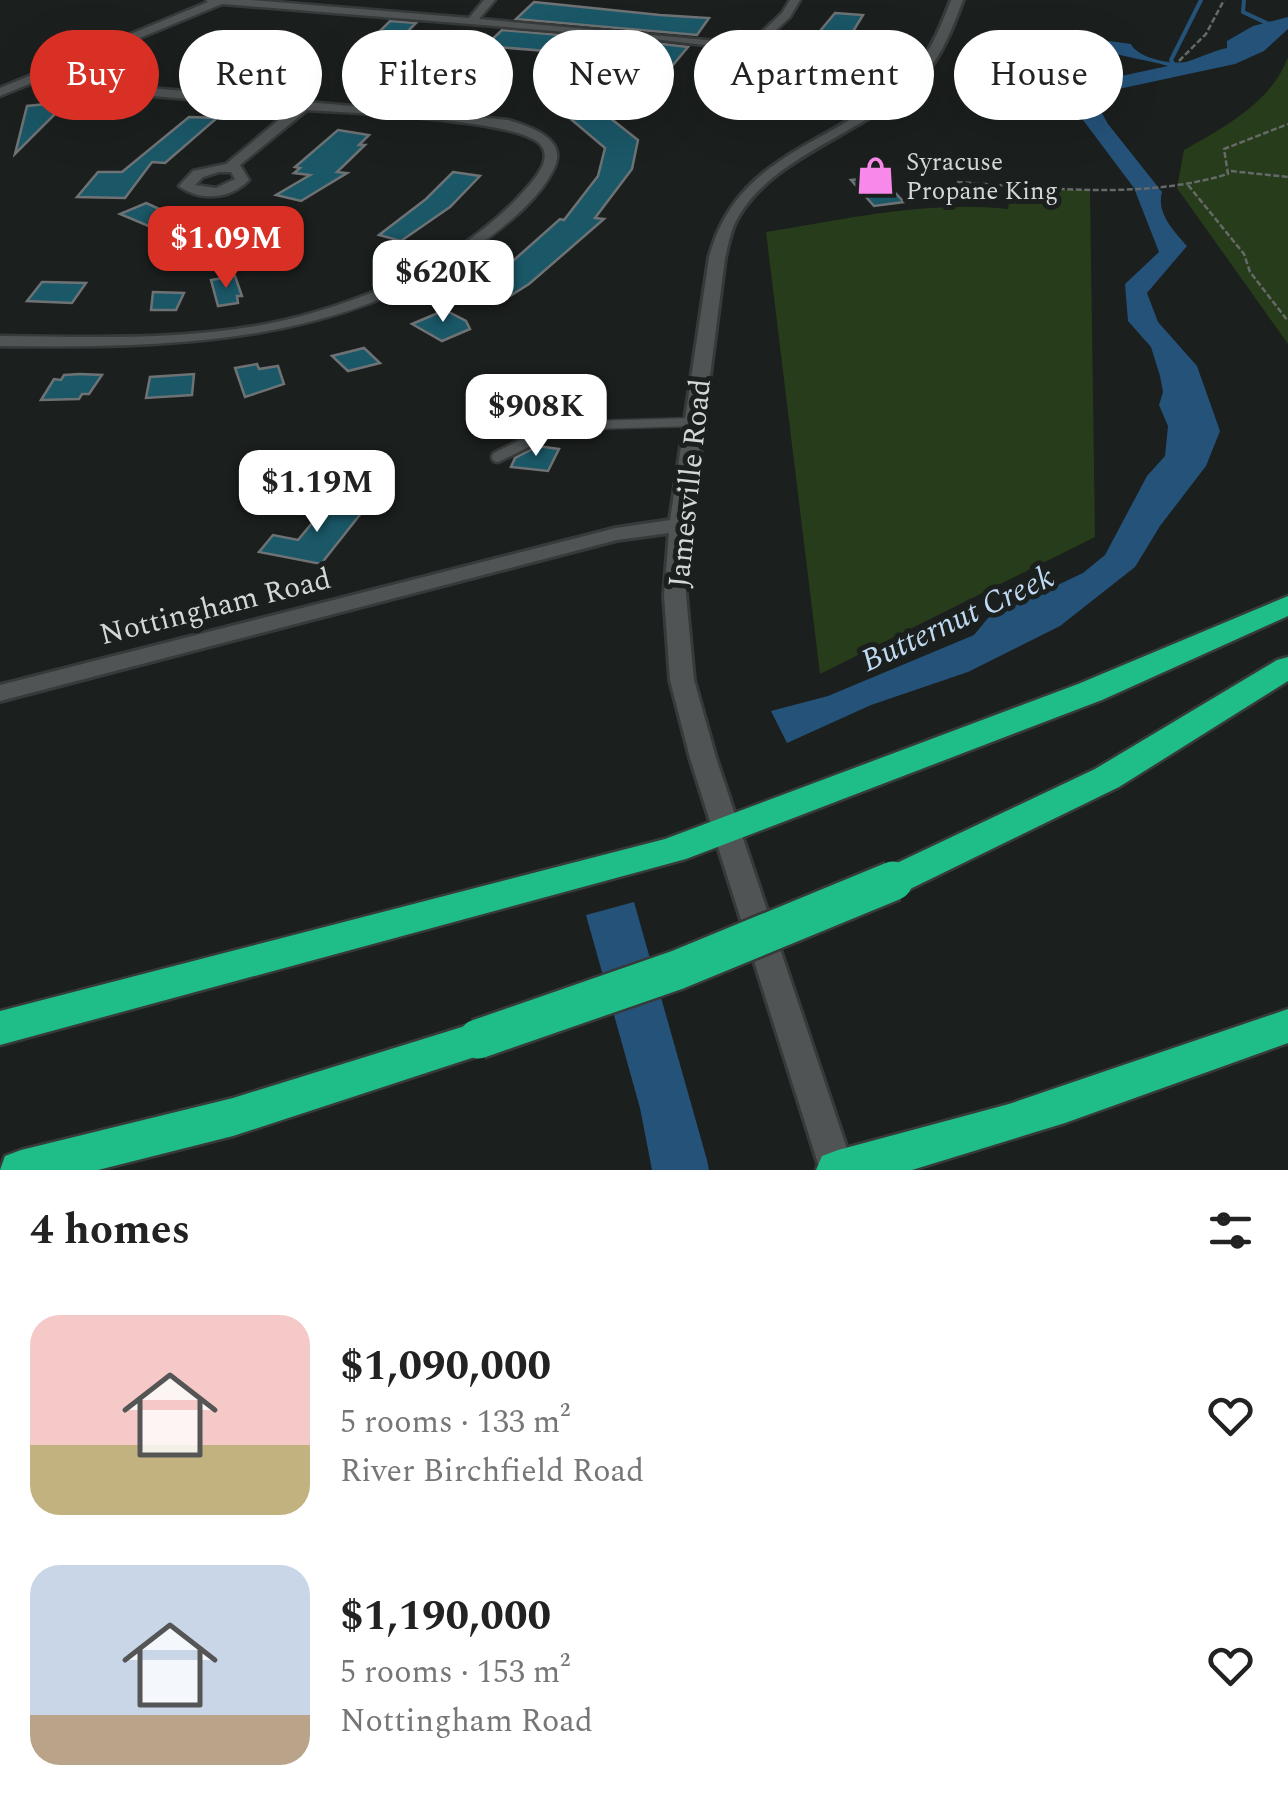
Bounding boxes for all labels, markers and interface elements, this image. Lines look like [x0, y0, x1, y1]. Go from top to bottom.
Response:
chip: Buy [30, 30, 159, 120]
chip: Rent [179, 30, 322, 120]
chip: Filters [342, 30, 513, 120]
chip: New [533, 30, 674, 120]
chip: Apartment [694, 30, 934, 120]
chip: House [954, 30, 1123, 120]
place label: Syracuse Propane King [906, 144, 1058, 211]
shop icon: Syracuse Propane King [855, 154, 897, 196]
pin: $1.09M [145, 206, 307, 291]
text: $1.09M [170, 214, 282, 263]
pin: $620K [373, 240, 513, 325]
text: $620K [395, 248, 491, 297]
pin: $908K [466, 374, 606, 459]
street label: Jamesville Road [656, 376, 724, 590]
text: $908K [488, 382, 584, 431]
pin: $1.19M [236, 450, 398, 535]
text: $1.19M [261, 458, 373, 507]
water label: Butternut Creek [853, 553, 1062, 686]
street label: Nottingham Road [95, 556, 336, 658]
text: 4 homes [30, 1199, 190, 1262]
icon: filters [1203, 1203, 1258, 1258]
text: $1,090,000 [340, 1335, 551, 1398]
icon: home [110, 1355, 230, 1475]
icon: heart [1203, 1388, 1258, 1443]
text: 5 rooms · 133 m² [340, 1398, 570, 1447]
text: River Birchfield Road [340, 1447, 644, 1496]
text: $1,190,000 [340, 1585, 551, 1648]
icon: home [110, 1605, 230, 1725]
icon: heart [1203, 1638, 1258, 1693]
text: 5 rooms · 153 m² [340, 1648, 570, 1697]
text: Nottingham Road [340, 1697, 593, 1746]

